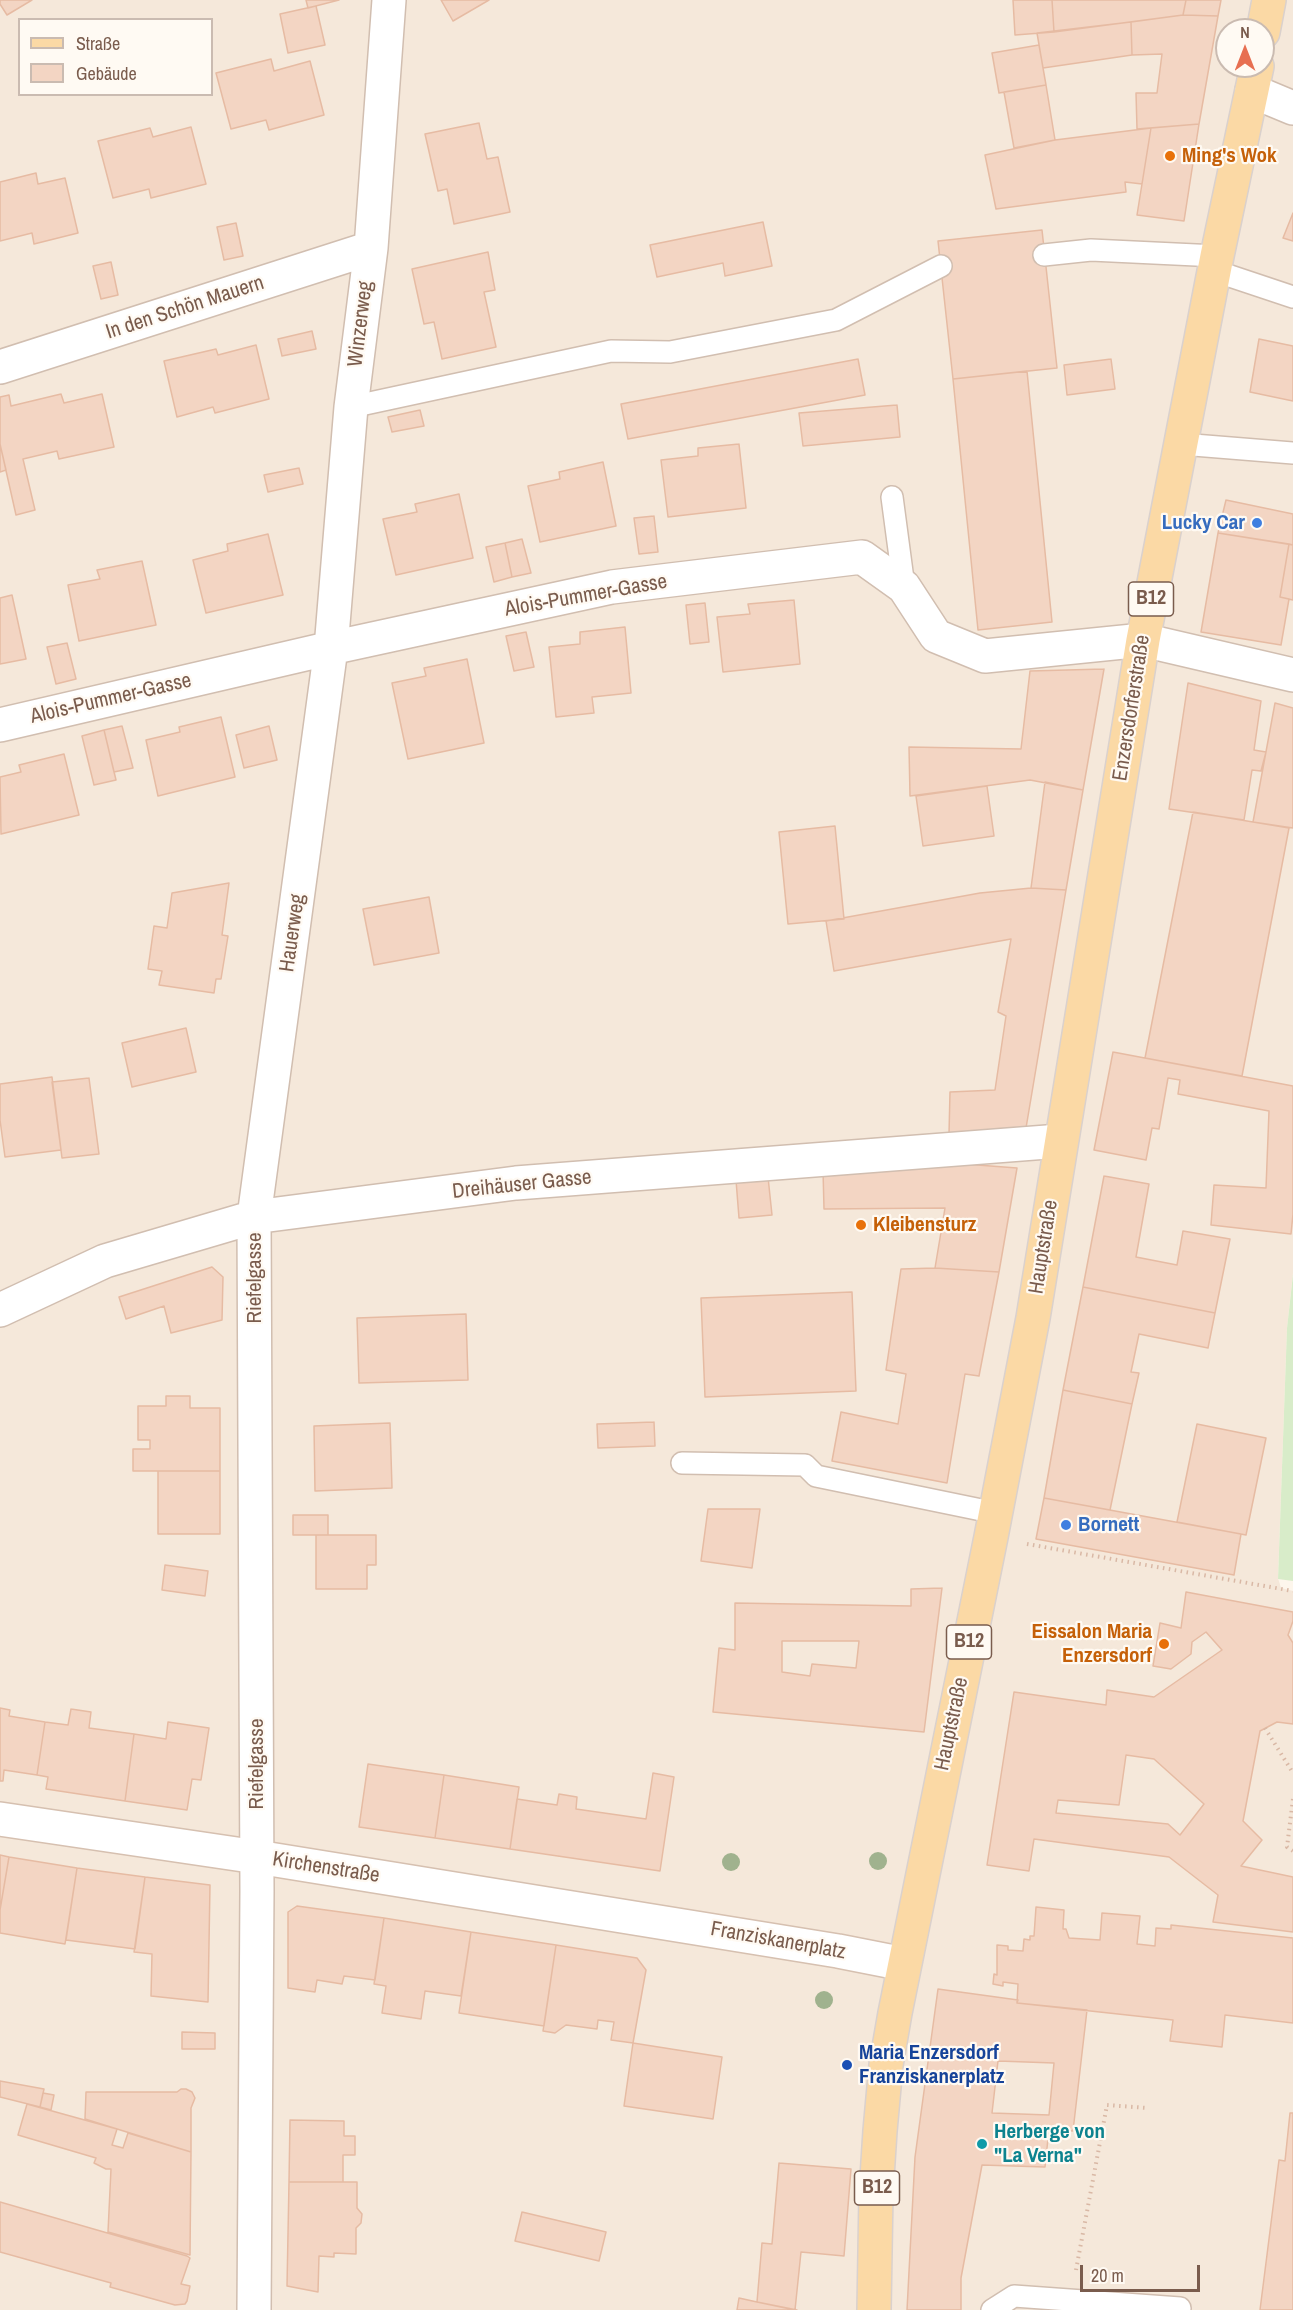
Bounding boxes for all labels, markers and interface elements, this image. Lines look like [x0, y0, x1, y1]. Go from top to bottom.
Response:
legend [18, 18, 213, 96]
north arrow [1215, 18, 1275, 78]
text: N [1240, 21, 1250, 43]
text: Straße [76, 31, 120, 56]
text: Gebäude [76, 61, 137, 86]
place label: Ming's Wok [1182, 143, 1277, 169]
marker: Ming's Wok [1163, 149, 1177, 163]
street label: In den Schön Mauern [103, 271, 267, 345]
street label: Winzerweg [343, 280, 379, 368]
place label: Lucky Car [1162, 510, 1245, 536]
marker: Lucky Car [1250, 516, 1264, 530]
street label: Alois-Pummer-Gasse [503, 569, 669, 623]
road number: B12 [1128, 582, 1174, 616]
street label: Enzersdorferstraße [1108, 633, 1156, 783]
street label: Alois-Pummer-Gasse [28, 668, 194, 730]
street label: Hauerweg [275, 892, 311, 974]
street label: Dreihäuser Gasse [451, 1165, 593, 1205]
street label: Hauptstraße [1024, 1198, 1064, 1296]
place label: Kleibensturz [873, 1212, 976, 1238]
marker: Kleibensturz [854, 1218, 868, 1232]
street label: Riefelgasse [242, 1233, 268, 1323]
place label: Bornett [1078, 1512, 1139, 1538]
marker: Bornett [1059, 1518, 1073, 1532]
place label: Eissalon Maria Enzersdorf [1031, 1619, 1152, 1669]
road number: B12 [946, 1625, 992, 1659]
marker: Eissalon Maria Enzersdorf [1157, 1637, 1171, 1651]
street label: Hauptstraße [930, 1675, 974, 1773]
street label: Riefelgasse [244, 1719, 270, 1809]
street label: Kirchenstraße [271, 1847, 381, 1889]
street label: Franziskanerplatz [708, 1917, 848, 1965]
place label: Maria Enzersdorf Franziskanerplatz [859, 2040, 1004, 2090]
marker: Maria Enzersdorf Franziskanerplatz [840, 2058, 854, 2072]
place label: Herberge von "La Verna" [994, 2119, 1105, 2169]
marker: Herberge von "La Verna" [975, 2137, 989, 2151]
road number: B12 [854, 2171, 900, 2205]
scale bar [1083, 2253, 1203, 2291]
text: 20 m [1091, 2263, 1124, 2288]

